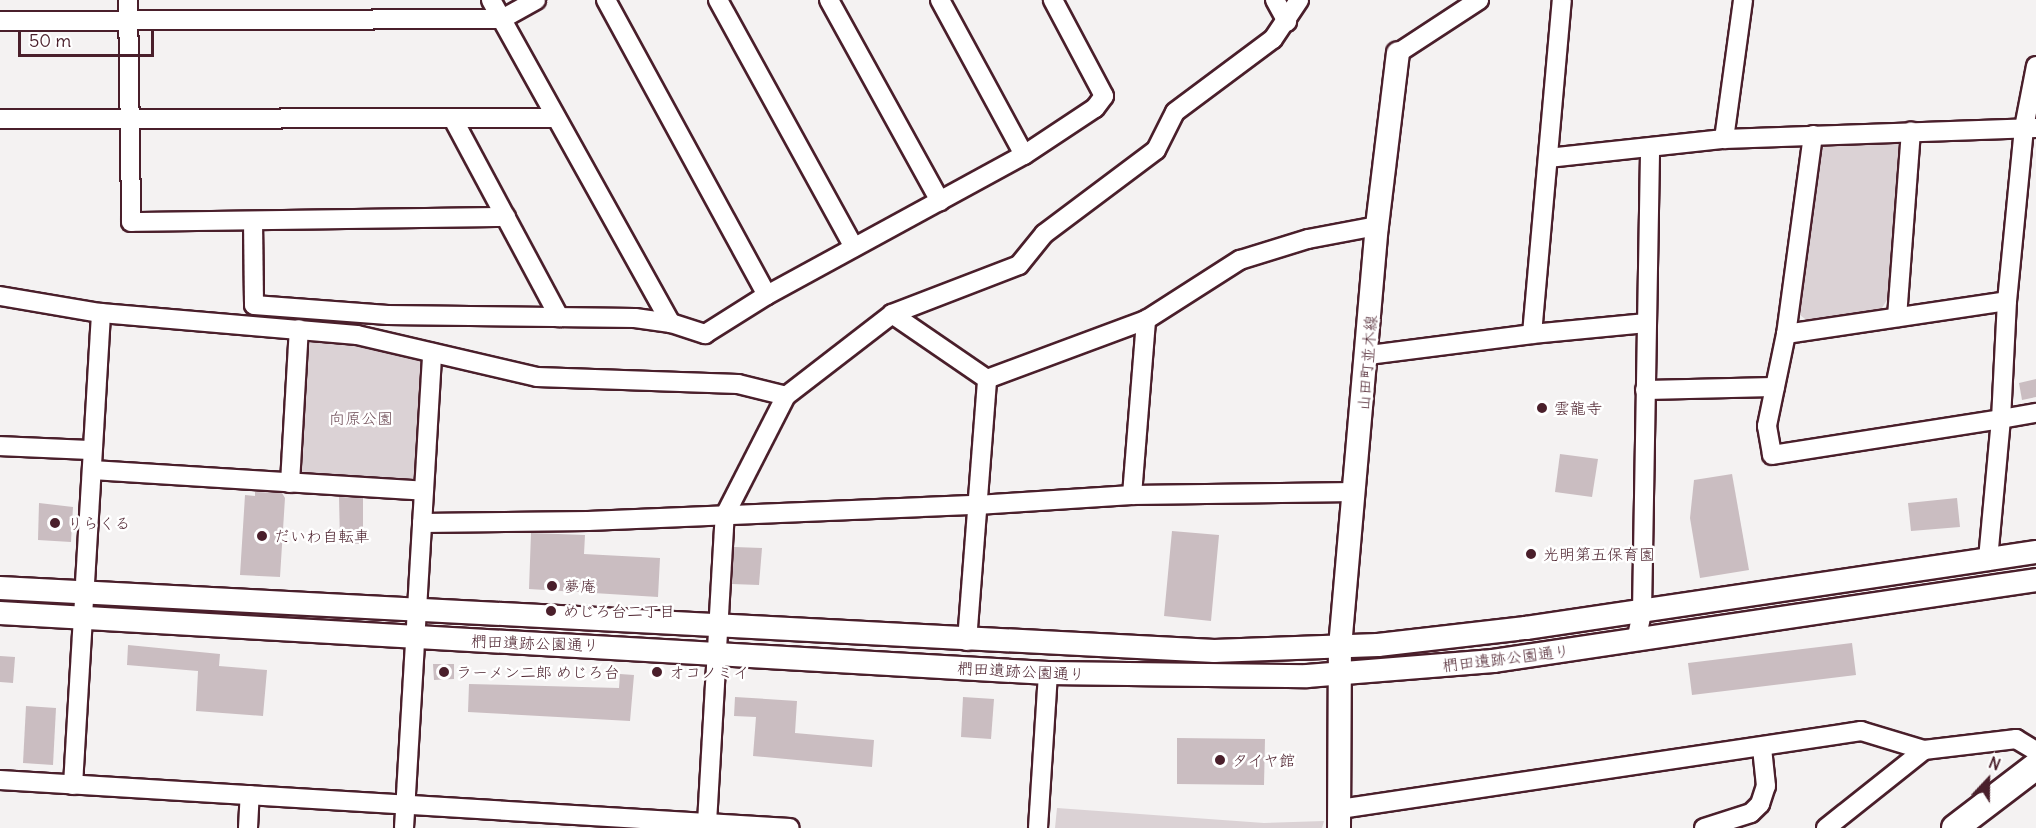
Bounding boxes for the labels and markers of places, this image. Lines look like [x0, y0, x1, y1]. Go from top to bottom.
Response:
place label: 雲龍寺 [1554, 398, 1602, 418]
marker: 雲龍寺 [1535, 401, 1549, 415]
place label: りらくる [67, 513, 131, 533]
marker: りらくる [48, 516, 62, 530]
place label: だいわ自転車 [274, 526, 370, 546]
marker: だいわ自転車 [255, 529, 269, 543]
place label: 光明第五保育園 [1543, 544, 1655, 564]
marker: 光明第五保育園 [1524, 547, 1538, 561]
place label: 夢庵 [564, 576, 596, 596]
marker: 夢庵 [545, 579, 559, 593]
place label: めじろ台二丁目 [563, 601, 675, 621]
marker: めじろ台二丁目 [544, 604, 558, 618]
place label: ラーメン二郎 めじろ台 [456, 662, 620, 682]
place label: オコノミイ [669, 662, 749, 682]
marker: ラーメン二郎 めじろ台 [437, 665, 451, 679]
marker: オコノミイ [650, 665, 664, 679]
place label: タイヤ館 [1232, 750, 1296, 770]
marker: タイヤ館 [1213, 753, 1227, 767]

